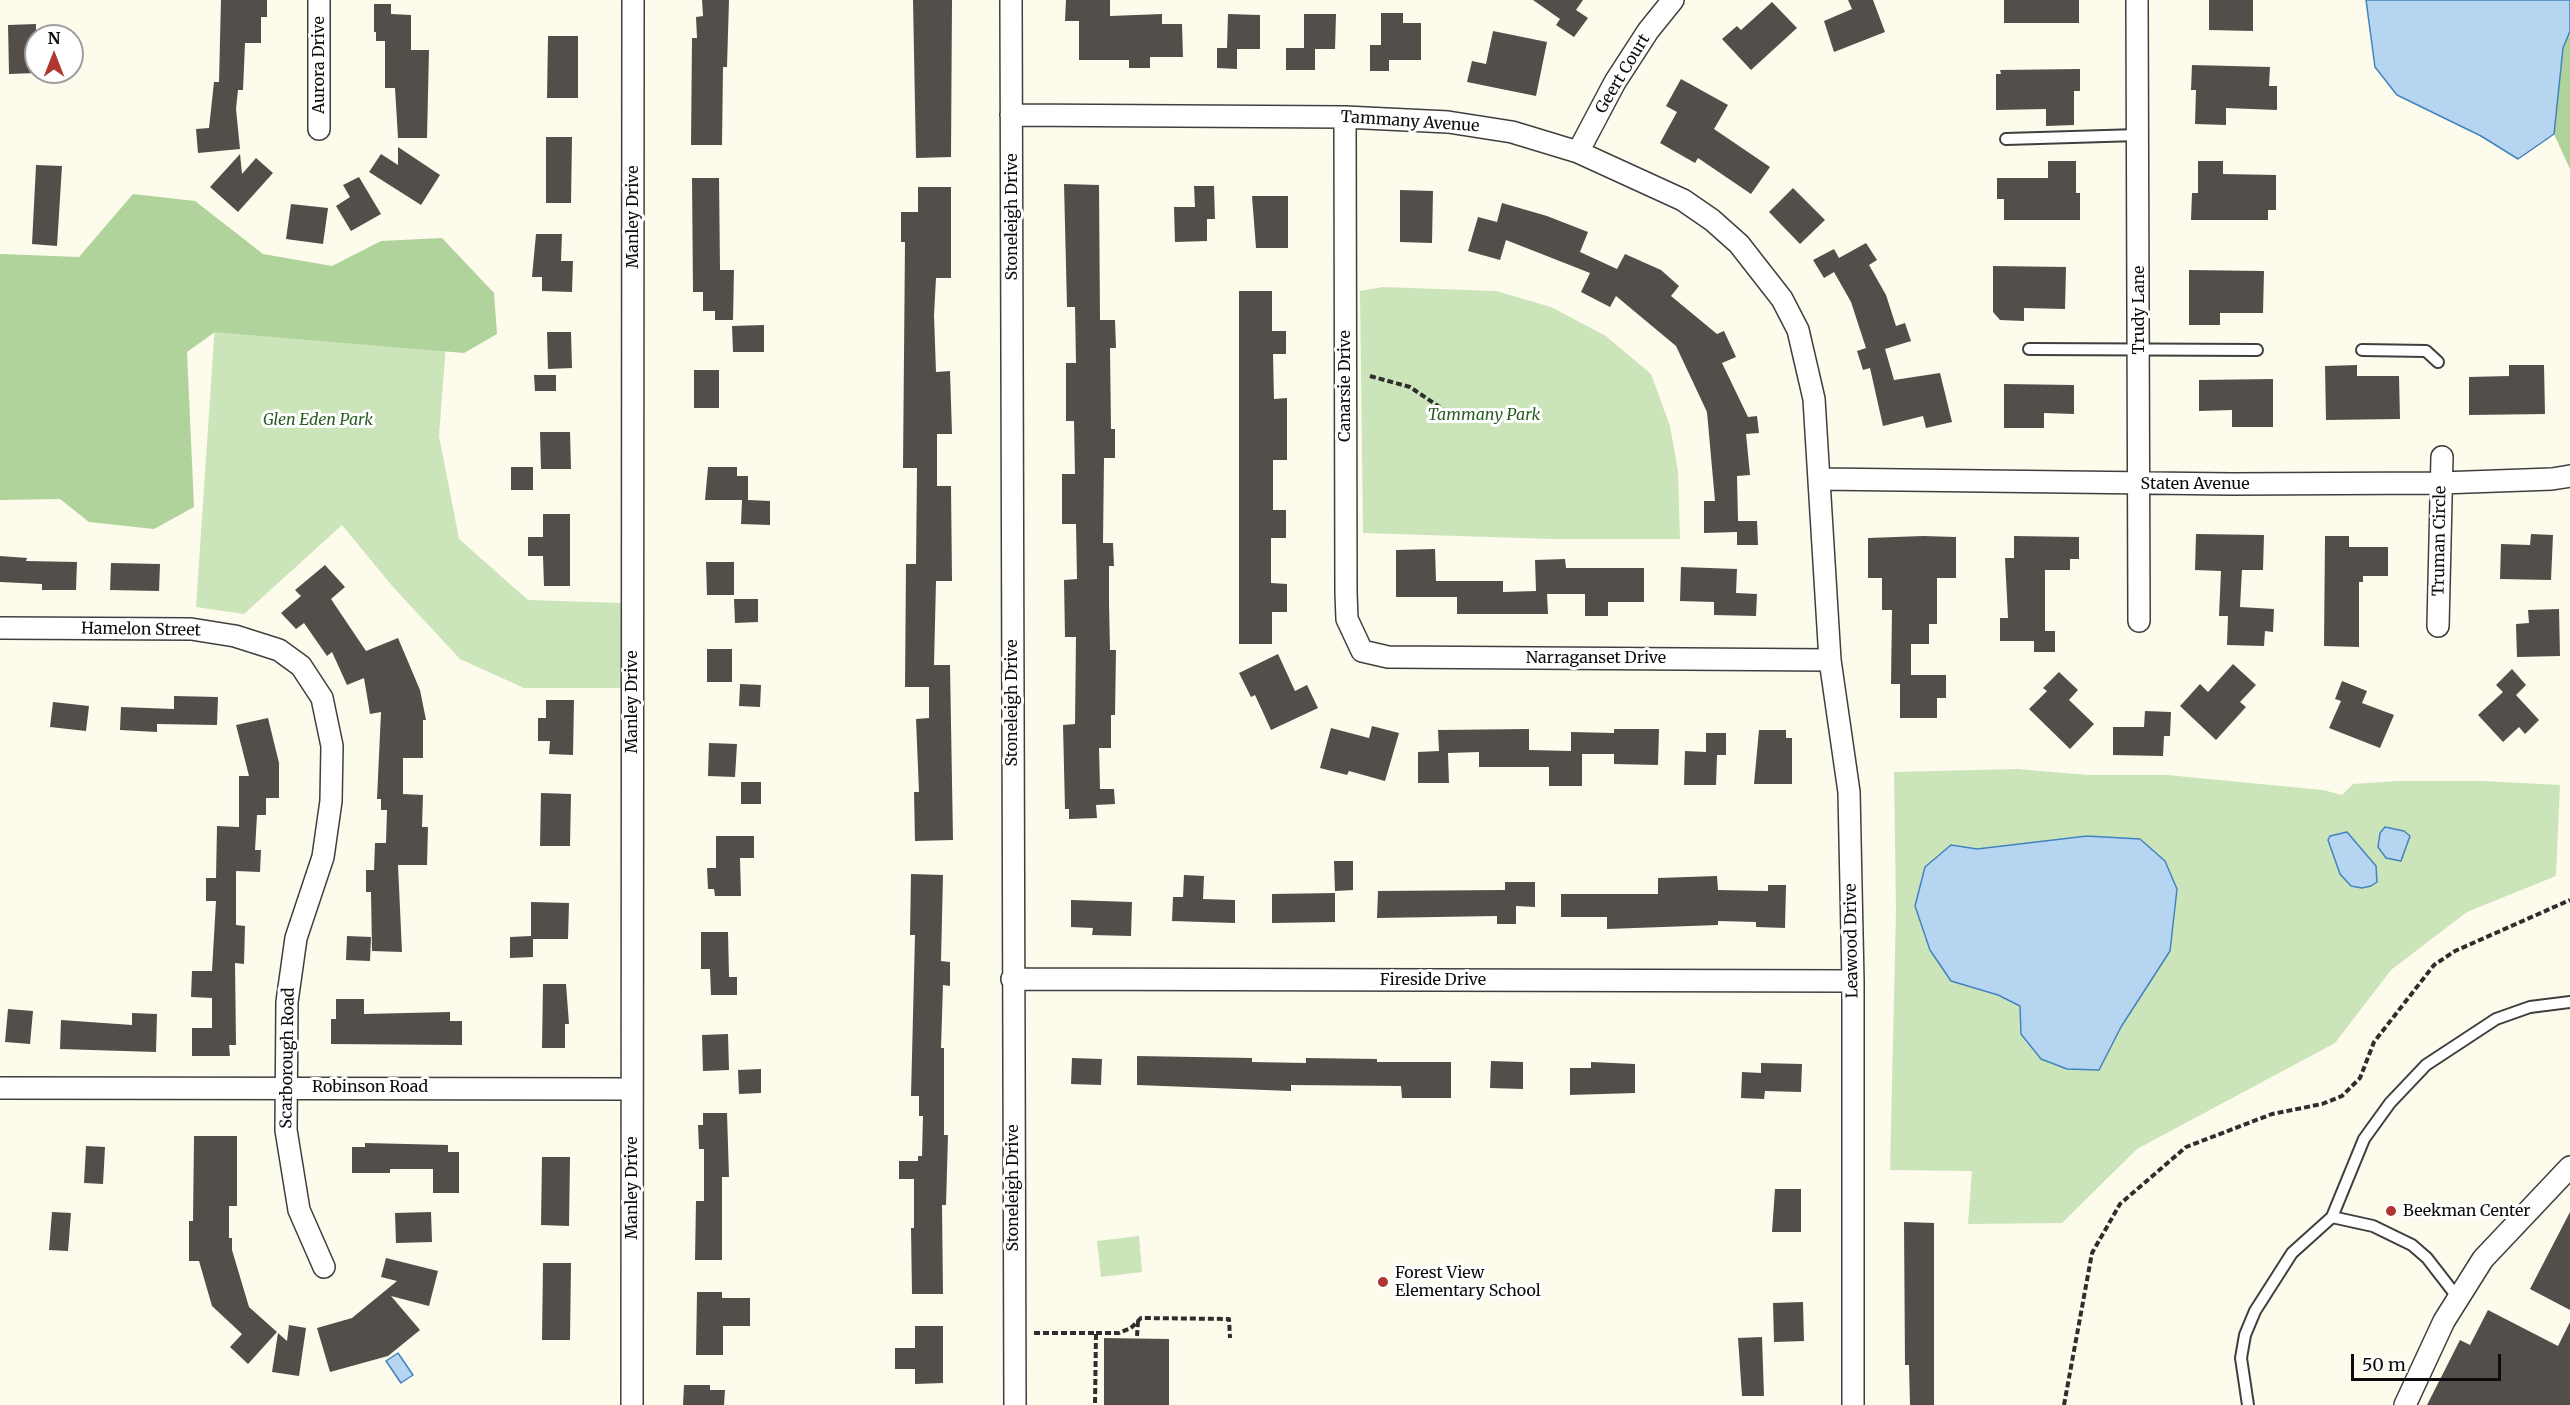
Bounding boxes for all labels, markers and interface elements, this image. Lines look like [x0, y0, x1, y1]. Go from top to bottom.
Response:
street label: Aurora Drive [309, 16, 329, 114]
north arrow [24, 24, 84, 84]
text: N [48, 28, 60, 48]
street label: Geert Court [1592, 31, 1654, 117]
street label: Tammany Avenue [1340, 108, 1480, 136]
street label: Stoneleigh Drive [1002, 153, 1022, 281]
street label: Manley Drive [623, 166, 643, 268]
street label: Trudy Lane [2129, 266, 2149, 354]
street label: Canarsie Drive [1335, 330, 1355, 442]
park label: Tammany Park [1428, 405, 1540, 425]
park label: Glen Eden Park [263, 410, 373, 430]
street label: Staten Avenue [2141, 474, 2249, 494]
street label: Truman Circle [2429, 486, 2451, 596]
street label: Hamelon Street [81, 619, 201, 641]
street label: Stoneleigh Drive [1002, 639, 1022, 767]
street label: Narraganset Drive [1526, 648, 1666, 668]
street label: Manley Drive [622, 651, 642, 753]
street label: Leawood Drive [1841, 883, 1863, 999]
street label: Fireside Drive [1380, 970, 1486, 990]
street label: Scarborough Road [277, 987, 299, 1129]
street label: Robinson Road [312, 1077, 428, 1097]
street label: Stoneleigh Drive [1003, 1124, 1023, 1252]
street label: Manley Drive [622, 1137, 642, 1239]
place label: Beekman Center [2403, 1201, 2531, 1221]
marker: Beekman Center [2384, 1204, 2398, 1218]
place label: Forest View Elementary School [1395, 1263, 1541, 1301]
marker: Forest View Elementary School [1376, 1275, 1390, 1289]
scale bar [2354, 1342, 2504, 1380]
text: 50 m [2362, 1353, 2406, 1376]

